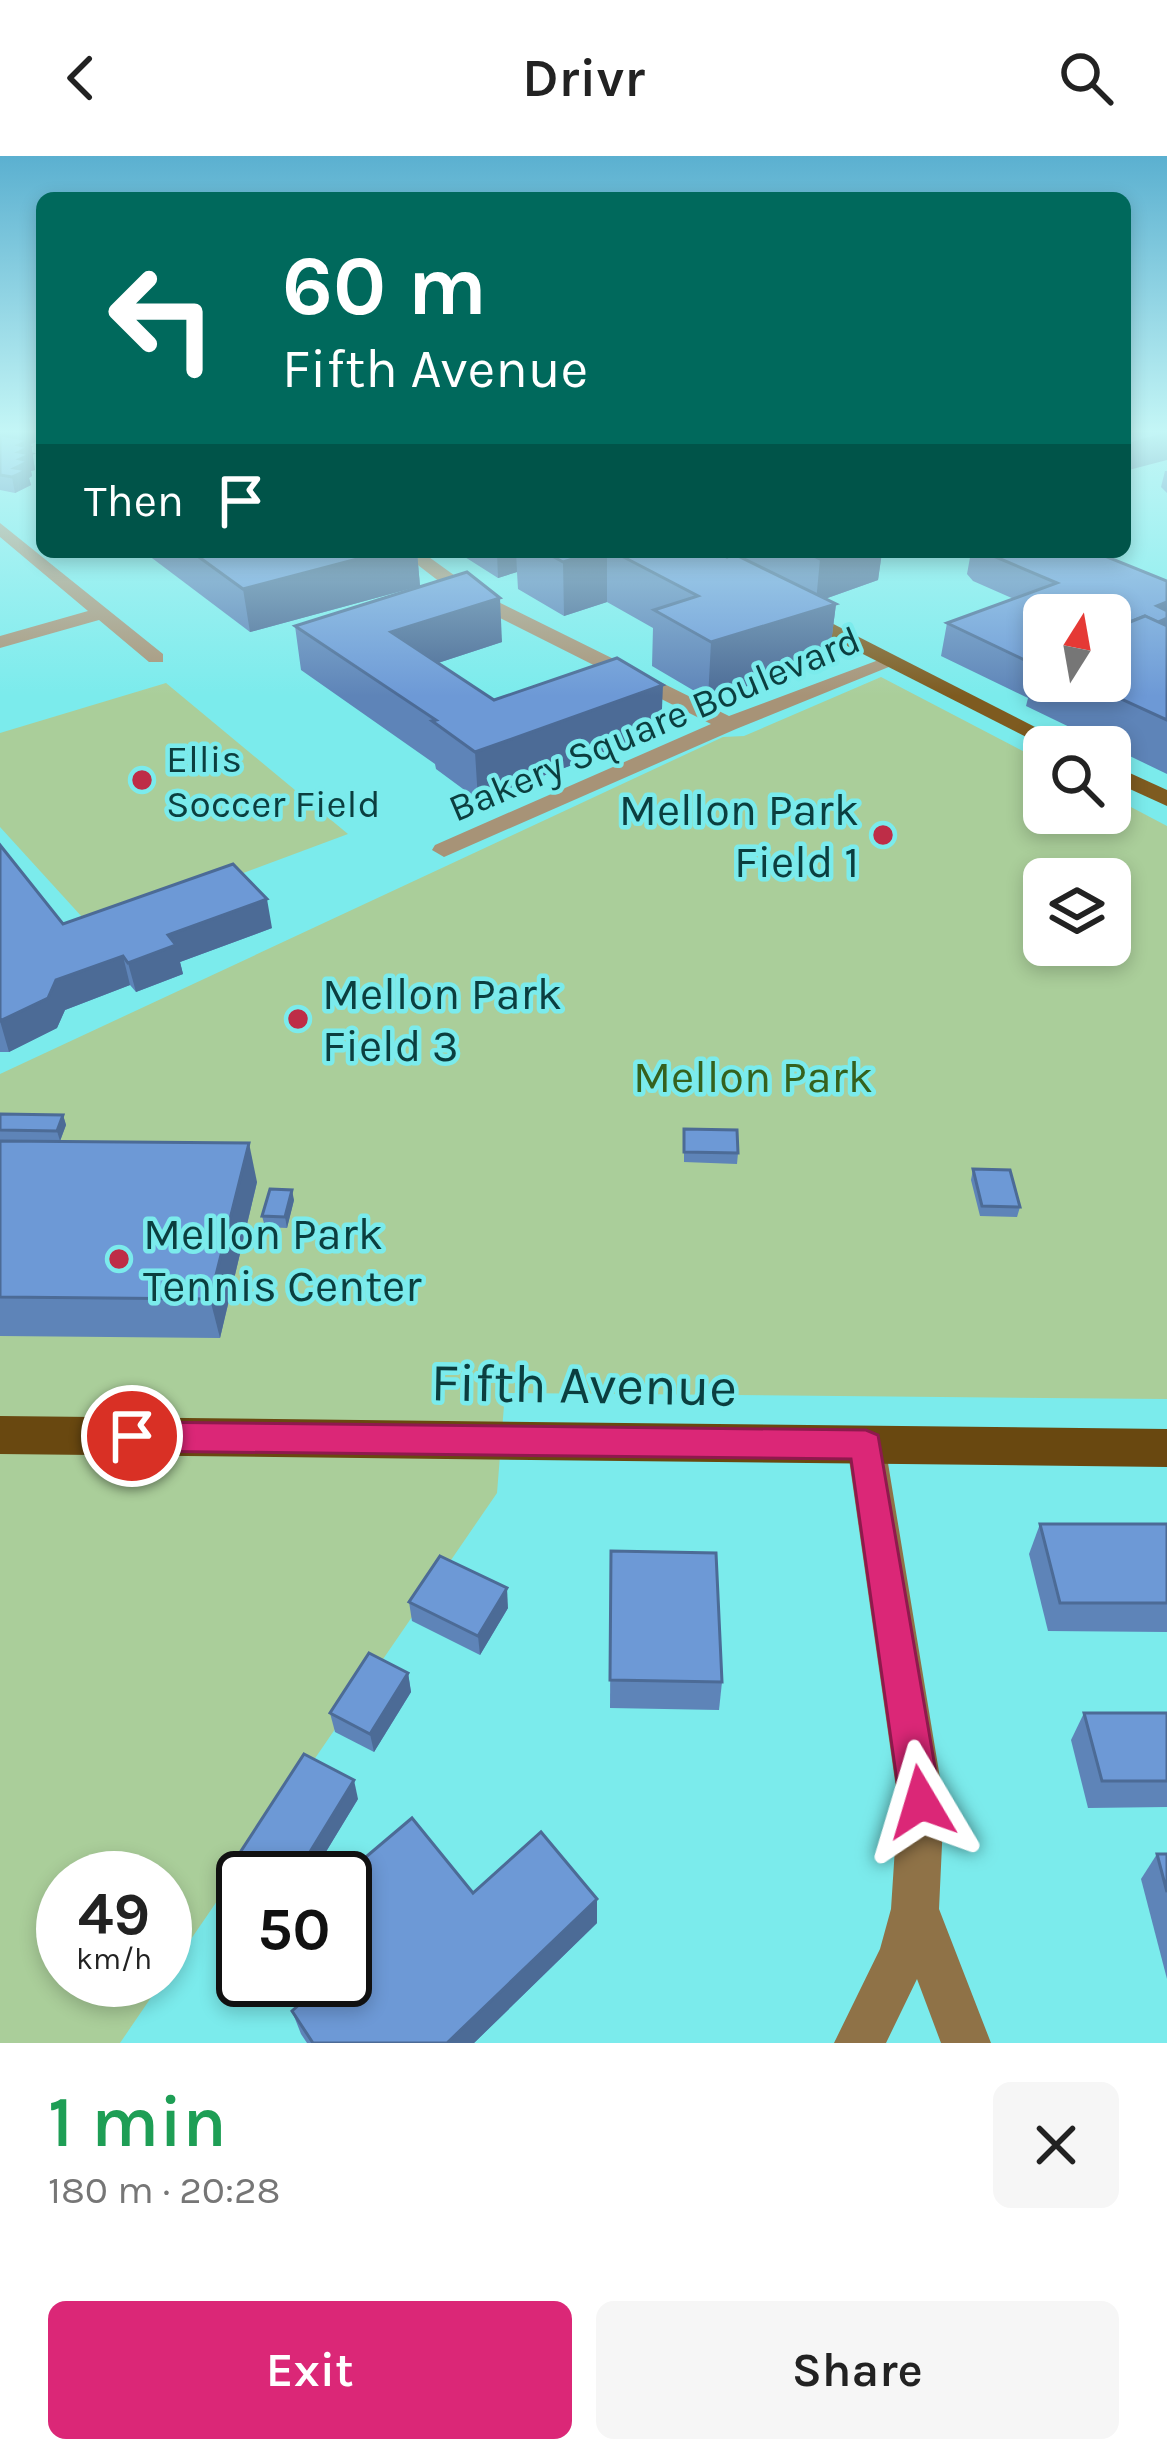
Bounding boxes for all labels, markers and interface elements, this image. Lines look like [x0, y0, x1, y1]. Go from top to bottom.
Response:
icon: back [48, 45, 114, 111]
icon: search [1053, 45, 1119, 111]
text: Drivr [522, 46, 645, 110]
text: 60 m [282, 237, 487, 335]
icon: left [84, 240, 240, 396]
text: Fifth Avenue [282, 337, 588, 401]
icon: arrive [208, 468, 274, 534]
text: Then [84, 475, 184, 527]
north arrow [1023, 594, 1131, 702]
map controls [1023, 594, 1131, 966]
street label: Bakery Square Boulevard [442, 616, 867, 832]
button: search [1023, 726, 1131, 834]
place label: Ellis Soccer Field [166, 736, 381, 827]
marker: Ellis Soccer Field [129, 767, 155, 793]
place label: Mellon Park Field 1 [619, 784, 859, 888]
marker: Mellon Park Field 1 [870, 822, 896, 848]
button: layers [1023, 858, 1131, 966]
place label: Mellon Park Field 3 [322, 968, 562, 1072]
marker: Mellon Park Field 3 [285, 1006, 311, 1032]
park label: Mellon Park [633, 1051, 873, 1103]
place label: Mellon Park Tennis Center [143, 1208, 422, 1312]
marker: Mellon Park Tennis Center [106, 1246, 132, 1272]
street label: Fifth Avenue [430, 1350, 738, 1420]
pin [81, 1385, 183, 1487]
icon: arrive [99, 1403, 165, 1469]
position arrow [858, 1739, 984, 1865]
speed limit sign: 50 [216, 1851, 372, 2007]
text: 49 [78, 1879, 150, 1949]
text: km/h [76, 1941, 152, 1977]
text: 1 min [48, 2080, 227, 2164]
button: close [993, 2082, 1119, 2208]
text: 180 m · 20:28 [48, 2167, 281, 2213]
button: Exit [48, 2301, 572, 2439]
button: Share [596, 2301, 1119, 2439]

